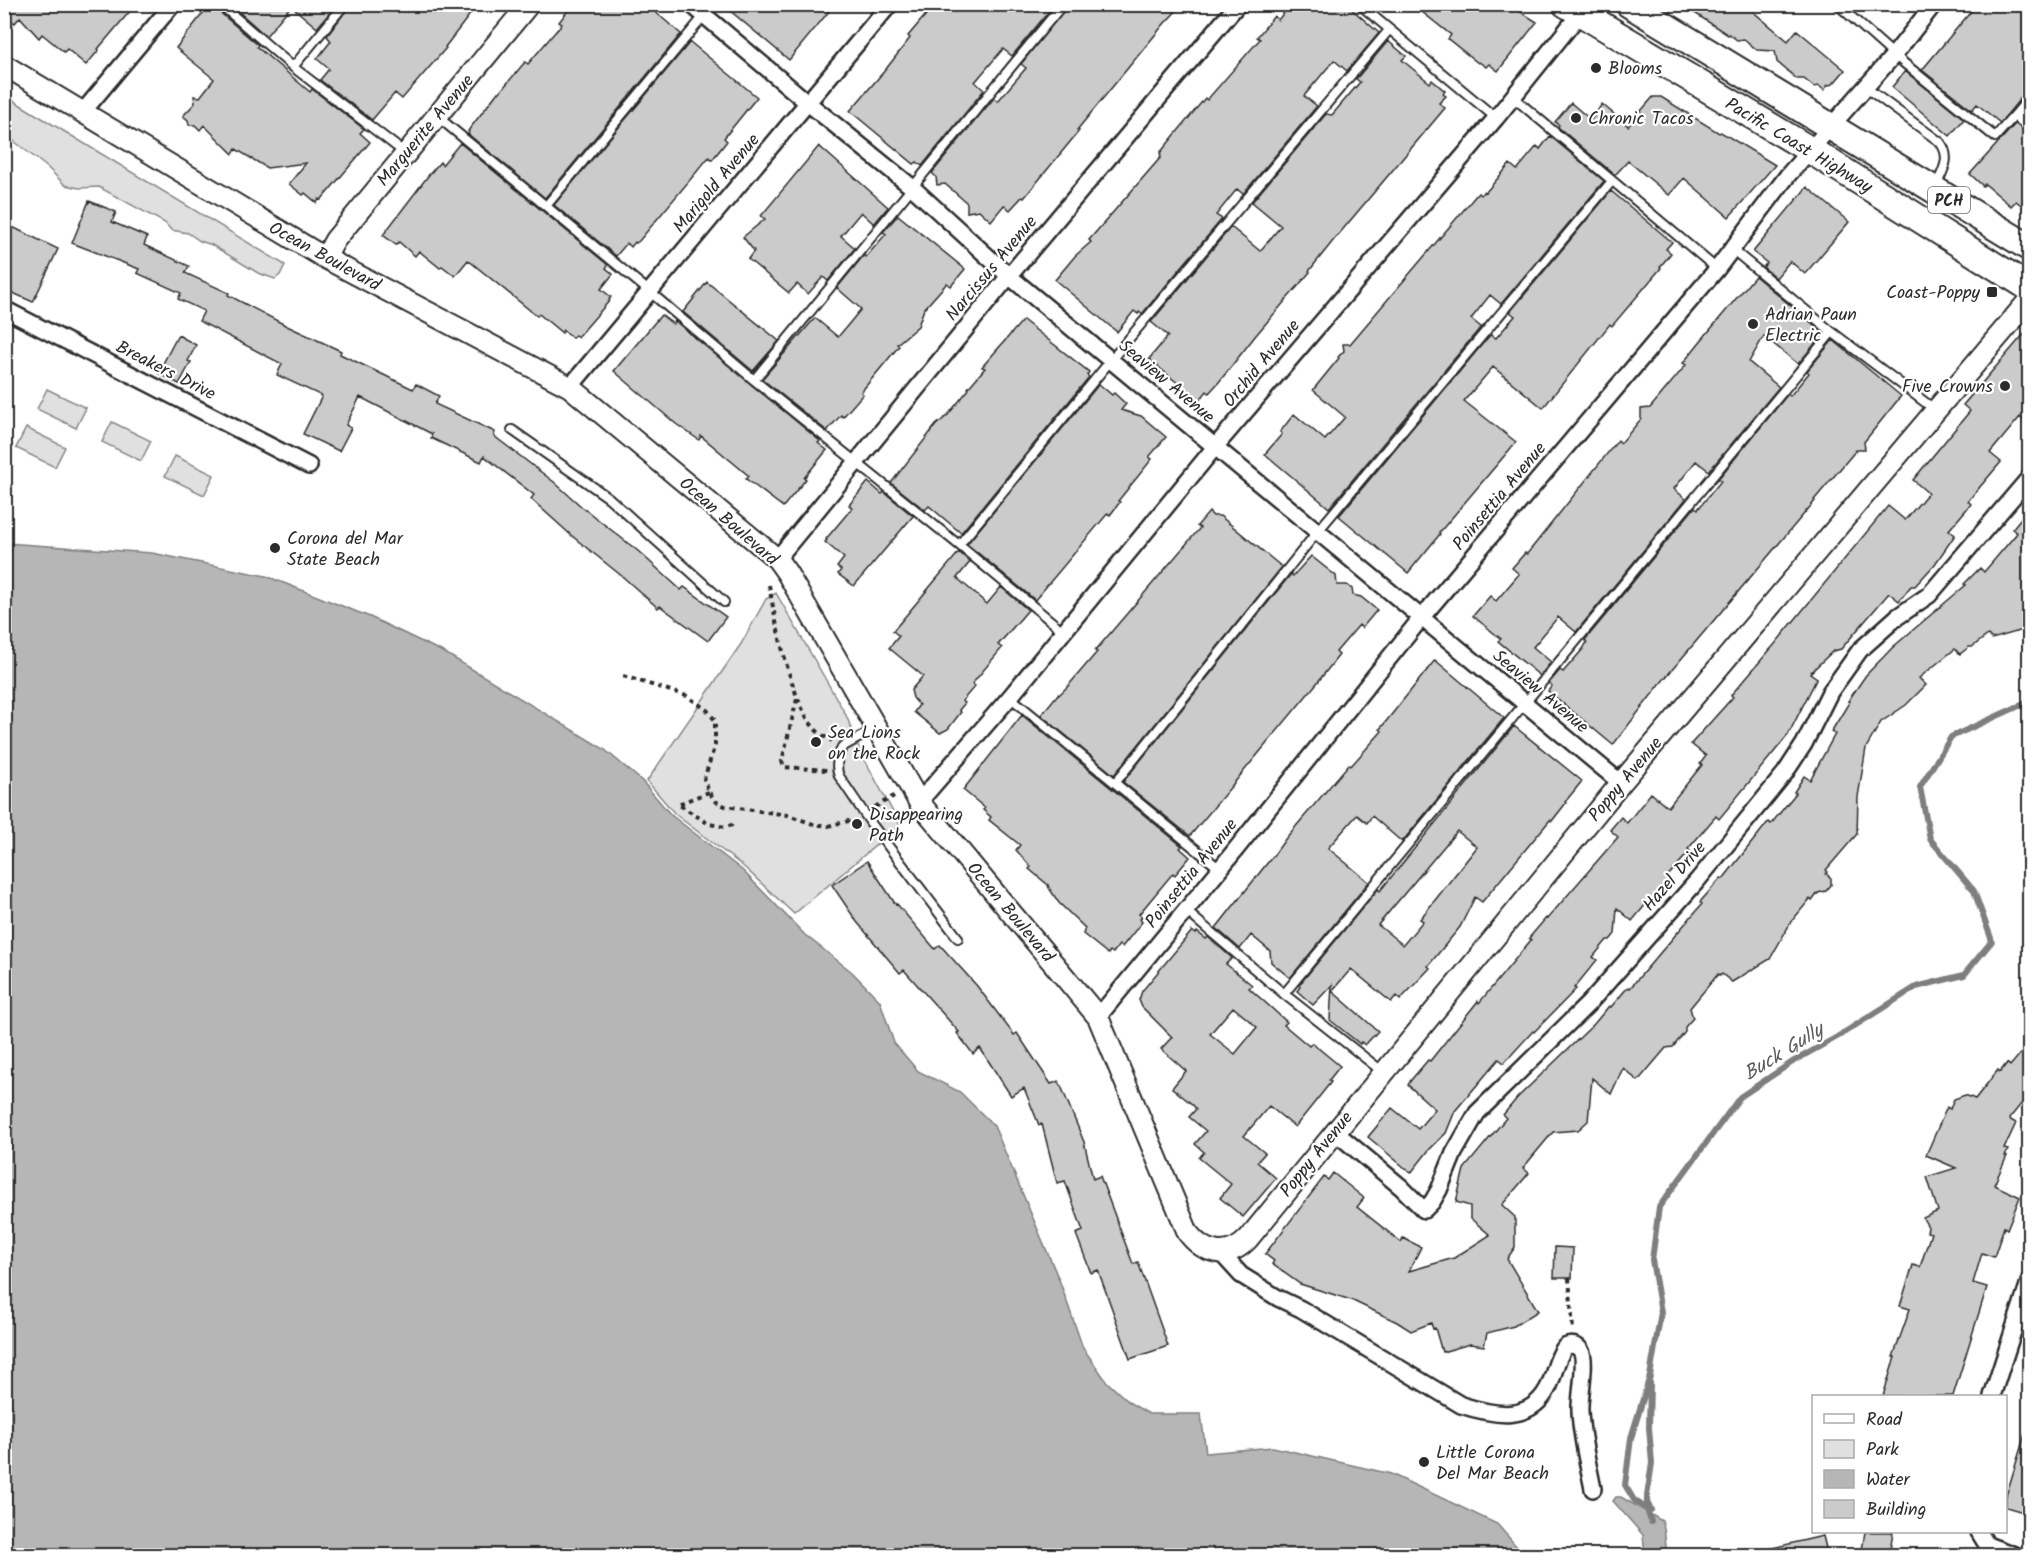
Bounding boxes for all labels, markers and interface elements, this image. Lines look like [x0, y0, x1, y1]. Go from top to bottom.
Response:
place label: Blooms [1608, 55, 1663, 84]
marker: Blooms [1589, 61, 1603, 75]
street label: Marguerite Avenue [370, 68, 482, 194]
street label: Pacific Coast Highway [1719, 91, 1878, 202]
place label: Chronic Tacos [1588, 105, 1694, 134]
marker: Chronic Tacos [1569, 111, 1583, 125]
street label: Marigold Avenue [666, 127, 768, 240]
road number: PCH [1928, 187, 1970, 213]
street label: Narcissus Avenue [939, 210, 1045, 328]
street label: Ocean Boulevard [263, 215, 386, 301]
place label: Coast-Poppy [1886, 279, 1981, 308]
marker: Coast-Poppy [1985, 285, 1999, 299]
place label: Adrian Paun Electric [1765, 301, 1857, 351]
street label: Orchid Avenue [1216, 313, 1308, 415]
marker: Adrian Paun Electric [1746, 317, 1760, 331]
street label: Seaview Avenue [1111, 333, 1221, 431]
street label: Breakers Drive [110, 334, 220, 409]
place label: Five Crowns [1902, 373, 1993, 402]
marker: Five Crowns [1998, 379, 2012, 393]
street label: Poinsettia Avenue [1446, 436, 1554, 558]
street label: Ocean Boulevard [672, 470, 785, 574]
place label: Corona del Mar State Beach [287, 525, 404, 575]
marker: Corona del Mar State Beach [268, 541, 282, 555]
street label: Seaview Avenue [1485, 643, 1595, 741]
place label: Sea Lions on the Rock [828, 719, 921, 769]
street label: Poppy Avenue [1582, 731, 1671, 829]
marker: Sea Lions on the Rock [809, 735, 823, 749]
place label: Disappearing Path [869, 801, 963, 851]
street label: Poinsettia Avenue [1139, 813, 1246, 935]
marker: Disappearing Path [850, 817, 864, 831]
street label: Hazel Drive [1636, 835, 1714, 919]
street label: Ocean Boulevard [959, 856, 1062, 971]
water label: Buck Gully [1738, 1014, 1833, 1090]
street label: Poppy Avenue [1273, 1105, 1361, 1204]
legend [1812, 1395, 2007, 1533]
text: Road [1866, 1406, 1903, 1435]
text: Park [1866, 1436, 1899, 1465]
place label: Little Corona Del Mar Beach [1436, 1439, 1549, 1489]
marker: Little Corona Del Mar Beach [1417, 1455, 1431, 1469]
text: Water [1866, 1466, 1911, 1495]
text: Building [1866, 1496, 1926, 1525]

